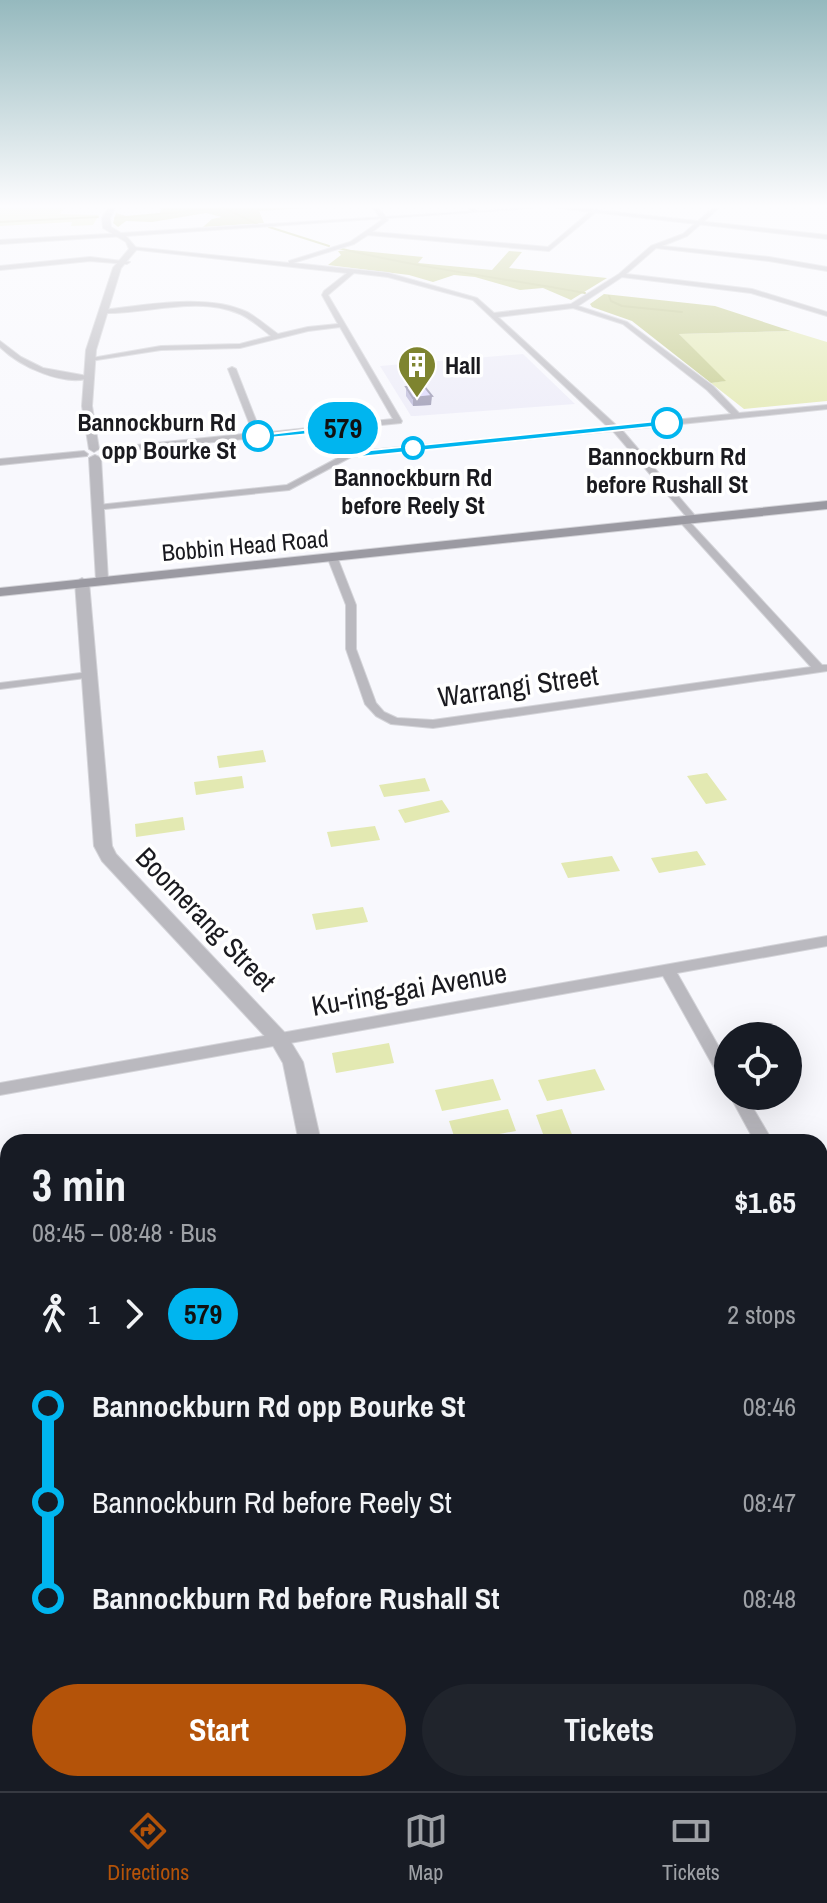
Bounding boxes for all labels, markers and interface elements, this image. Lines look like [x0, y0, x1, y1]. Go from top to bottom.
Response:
building icon: Hall [396, 344, 438, 399]
place label: Hall [445, 349, 481, 381]
line badge: 579 [297, 402, 389, 454]
place label: Bannockburn Rd opp Bourke St [77, 406, 236, 466]
marker: Bannockburn Rd before Rushall St [652, 408, 682, 438]
text: 579 [324, 409, 362, 447]
marker: Bannockburn Rd opp Bourke St [243, 421, 273, 451]
marker: Bannockburn Rd before Reely St [402, 437, 424, 459]
place label: Bannockburn Rd before Rushall St [586, 440, 748, 500]
place label: Bannockburn Rd before Reely St [334, 461, 492, 521]
street label: Bobbin Head Road [160, 522, 330, 568]
street label: Warrangi Street [436, 656, 600, 716]
street label: Boomerang Street [128, 839, 284, 999]
street label: Ku-ring-gai Avenue [308, 953, 510, 1025]
map controls [714, 1022, 802, 1110]
button: locate [714, 1022, 802, 1110]
text: 3 min [32, 1155, 126, 1215]
text: $1.65 [734, 1182, 796, 1222]
text: 08:45 – 08:48 · Bus [32, 1215, 217, 1250]
icon: walk [32, 1292, 76, 1336]
icon: forward [112, 1292, 156, 1336]
text: 579 [184, 1295, 222, 1333]
text: 1 [88, 1297, 100, 1332]
text: 2 stops [727, 1297, 796, 1332]
text: Bannockburn Rd opp Bourke St [92, 1386, 465, 1426]
text: 08:46 [743, 1389, 796, 1424]
text: Bannockburn Rd before Reely St [92, 1482, 452, 1522]
text: 08:47 [743, 1485, 796, 1520]
text: Bannockburn Rd before Rushall St [92, 1578, 499, 1618]
text: 08:48 [743, 1581, 796, 1616]
button: Start [32, 1684, 406, 1776]
button: Tickets [422, 1684, 796, 1776]
tab: Directions [107, 1809, 189, 1887]
tab: Map [404, 1809, 448, 1887]
tab: Tickets [662, 1809, 720, 1887]

